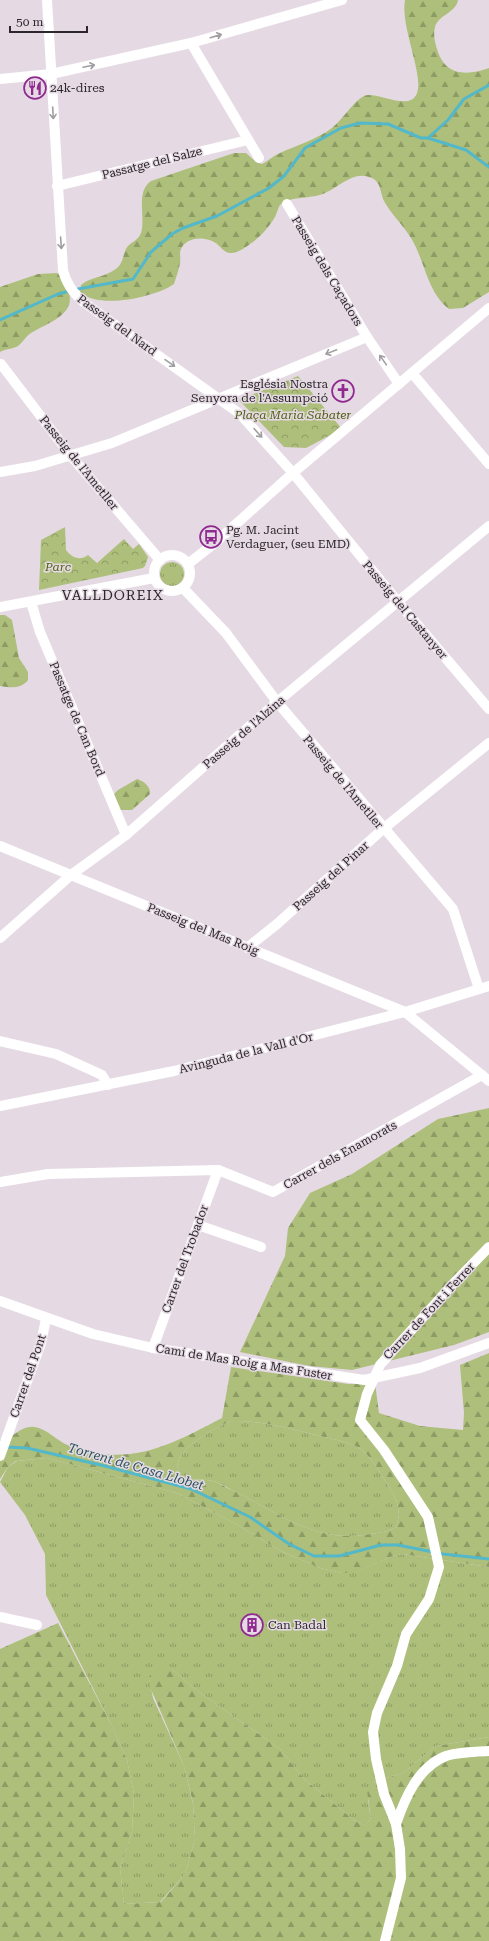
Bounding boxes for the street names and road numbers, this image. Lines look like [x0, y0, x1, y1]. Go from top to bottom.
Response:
street label: Passatge del Salze [100, 144, 204, 182]
street label: Passeig dels Caçadors [289, 213, 366, 329]
street label: Passeig del Nard [75, 291, 160, 359]
street label: Passeig de l'Ametller [37, 413, 121, 513]
street label: Passeig del Castanyer [360, 558, 450, 662]
street label: Passatge de Can Bord [46, 660, 108, 779]
street label: Passeig de l'Alzina [200, 692, 288, 771]
street label: Passeig de l'Ametller [300, 733, 386, 832]
street label: Passeig del Pinar [290, 838, 372, 914]
street label: Passeig del Mas Roig [145, 900, 261, 958]
street label: Avinguda de la Vall d'Or [178, 1030, 314, 1076]
street label: Carrer dels Enamorats [281, 1118, 399, 1192]
street label: Carrer del Trobador [159, 1203, 211, 1315]
street label: Carrer de Font i Ferrer [380, 1260, 478, 1362]
street label: Carrer del Pont [7, 1332, 49, 1420]
street label: Camí de Mas Roig a Mas Fuster [155, 1341, 333, 1383]

